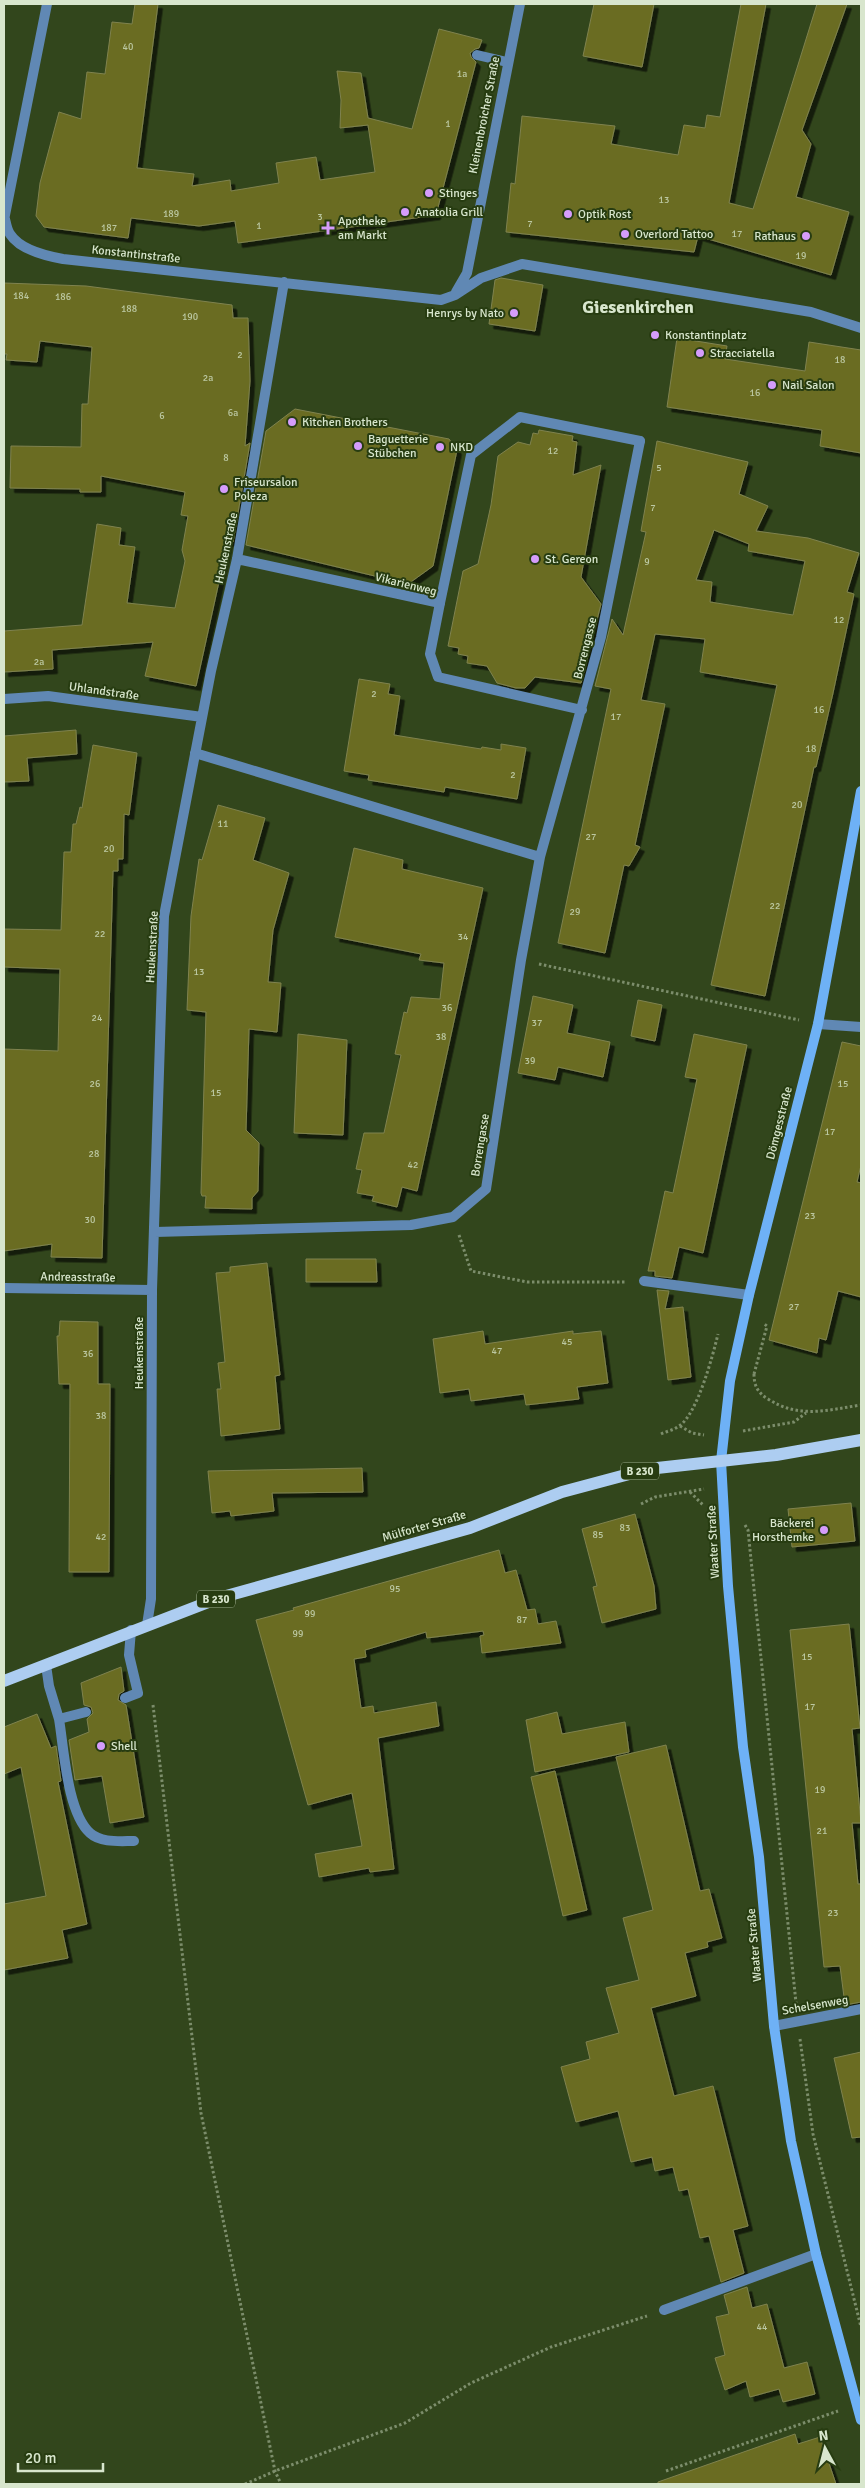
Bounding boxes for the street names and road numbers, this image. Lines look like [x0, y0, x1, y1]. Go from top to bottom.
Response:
street label: Kleinenbroicher Straße [466, 55, 503, 175]
street label: Konstantinstraße [91, 242, 181, 267]
street label: Heukenstraße [212, 511, 241, 585]
street label: Vikarienweg [373, 570, 438, 599]
street label: Borrengasse [571, 615, 600, 681]
street label: Uhlandstraße [68, 679, 140, 704]
street label: Heukenstraße [143, 910, 162, 984]
street label: Dömgesstraße [763, 1085, 796, 1161]
street label: Borrengasse [468, 1112, 493, 1178]
street label: Andreasstraße [40, 1269, 116, 1286]
street label: Heukenstraße [132, 1317, 147, 1389]
road number: B 230 [621, 1462, 659, 1480]
street label: Waater Straße [704, 1505, 723, 1579]
street label: Mülforter Straße [381, 1507, 468, 1546]
road number: B 230 [197, 1590, 235, 1608]
street label: Waater Straße [744, 1908, 765, 1982]
street label: Schelsenweg [781, 1992, 849, 2019]

